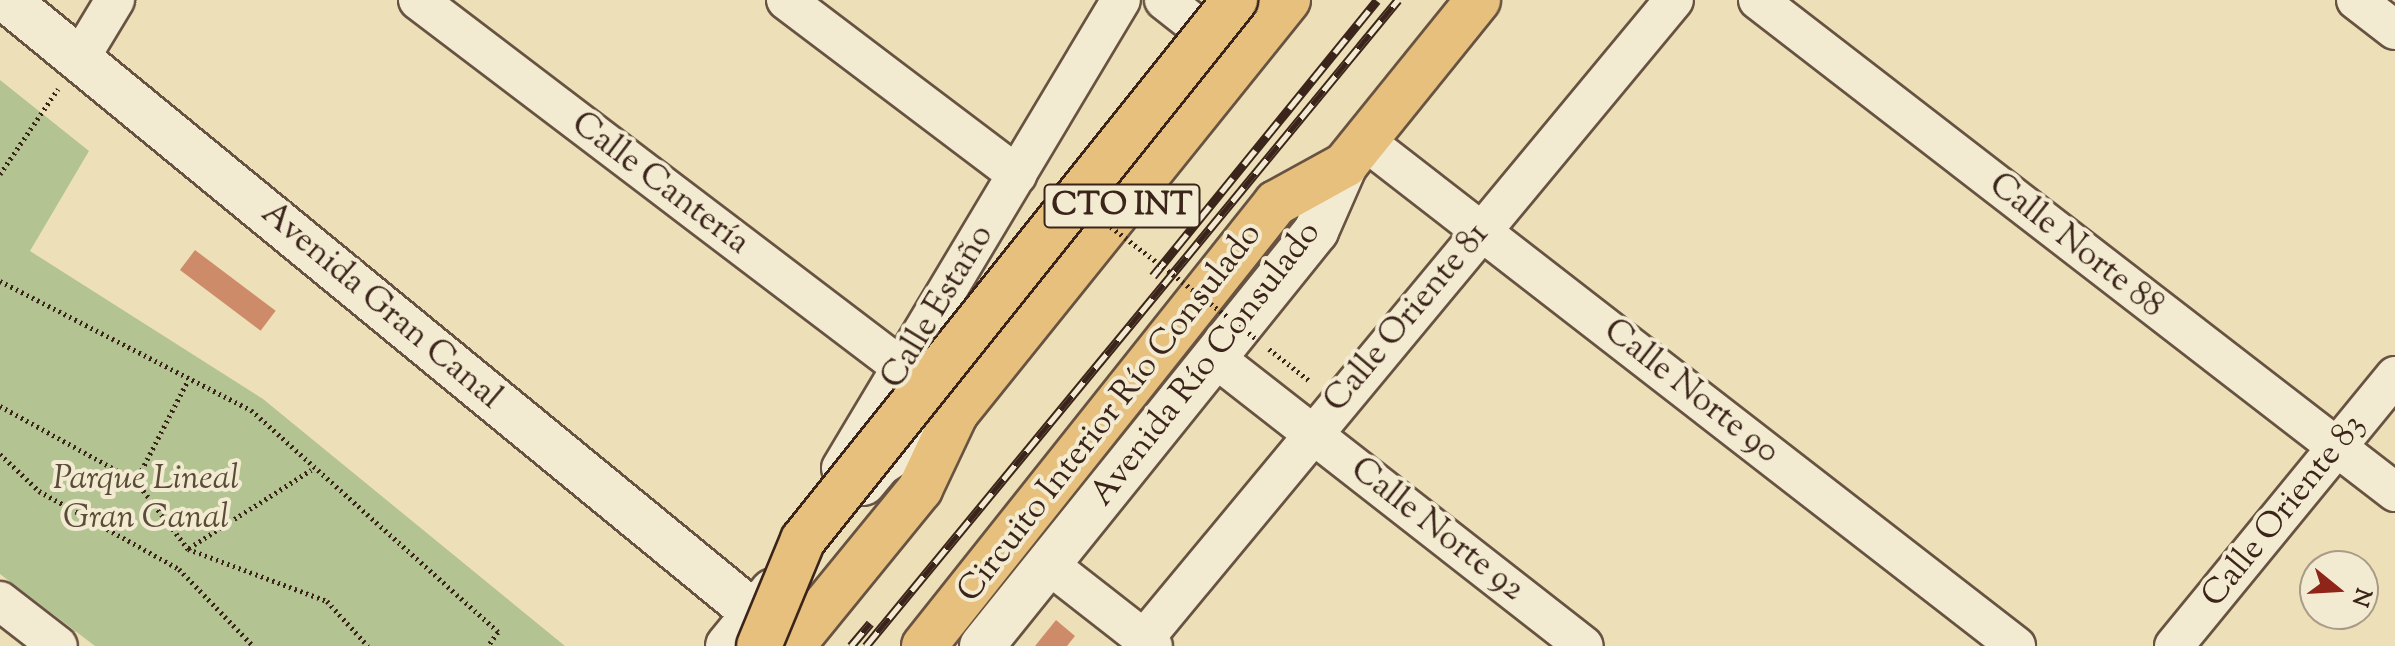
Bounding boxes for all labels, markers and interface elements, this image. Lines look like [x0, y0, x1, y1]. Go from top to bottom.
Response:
street label: Calle Cantería [563, 104, 757, 264]
street label: Calle Norte 88 [1980, 165, 2172, 327]
road number: CTO INT [1042, 178, 1202, 234]
street label: Avenida Gran Canal [252, 193, 510, 419]
street label: Avenida Río Consulado [1082, 214, 1330, 514]
street label: Circuito Interior Río Consulado [949, 215, 1271, 611]
street label: Calle Oriente 81 [1316, 215, 1498, 421]
street label: Calle Estaño [873, 218, 1003, 396]
street label: Calle Norte 90 [1595, 311, 1787, 473]
street label: Calle Oriente 83 [2194, 406, 2374, 616]
street label: Calle Norte 92 [1342, 449, 1532, 611]
park label: Parque Lineal Gran Canal [53, 459, 239, 538]
north arrow [2299, 550, 2379, 630]
text: N [2342, 584, 2378, 610]

